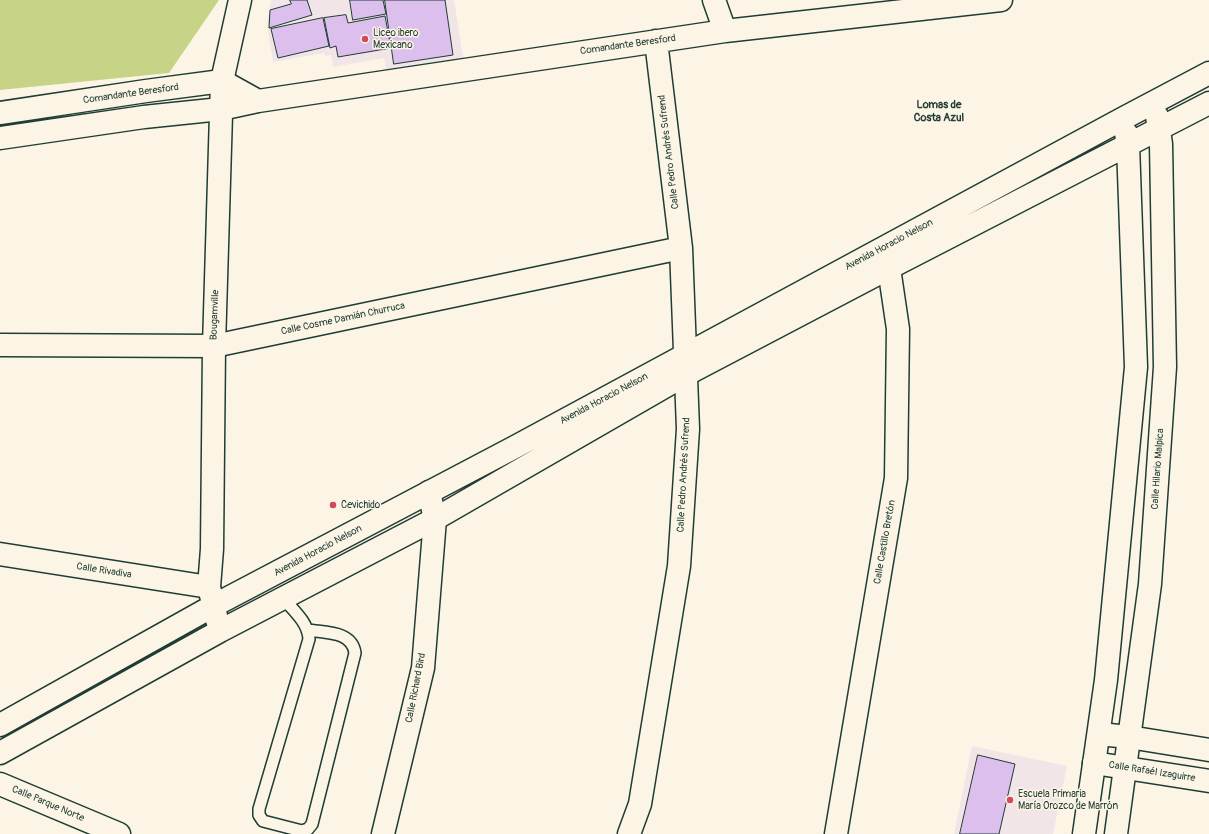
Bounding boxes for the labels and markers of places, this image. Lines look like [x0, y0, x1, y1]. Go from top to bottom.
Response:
place label: Liceo ibero Mexicano [373, 27, 418, 50]
marker: Liceo ibero Mexicano [360, 34, 370, 44]
place label: Cevichido [341, 499, 380, 511]
marker: Cevichido [328, 500, 338, 510]
place label: Escuela Primaria María Orozco de Marrón [1018, 788, 1118, 812]
marker: Escuela Primaria María Orozco de Marrón [1005, 795, 1015, 805]

